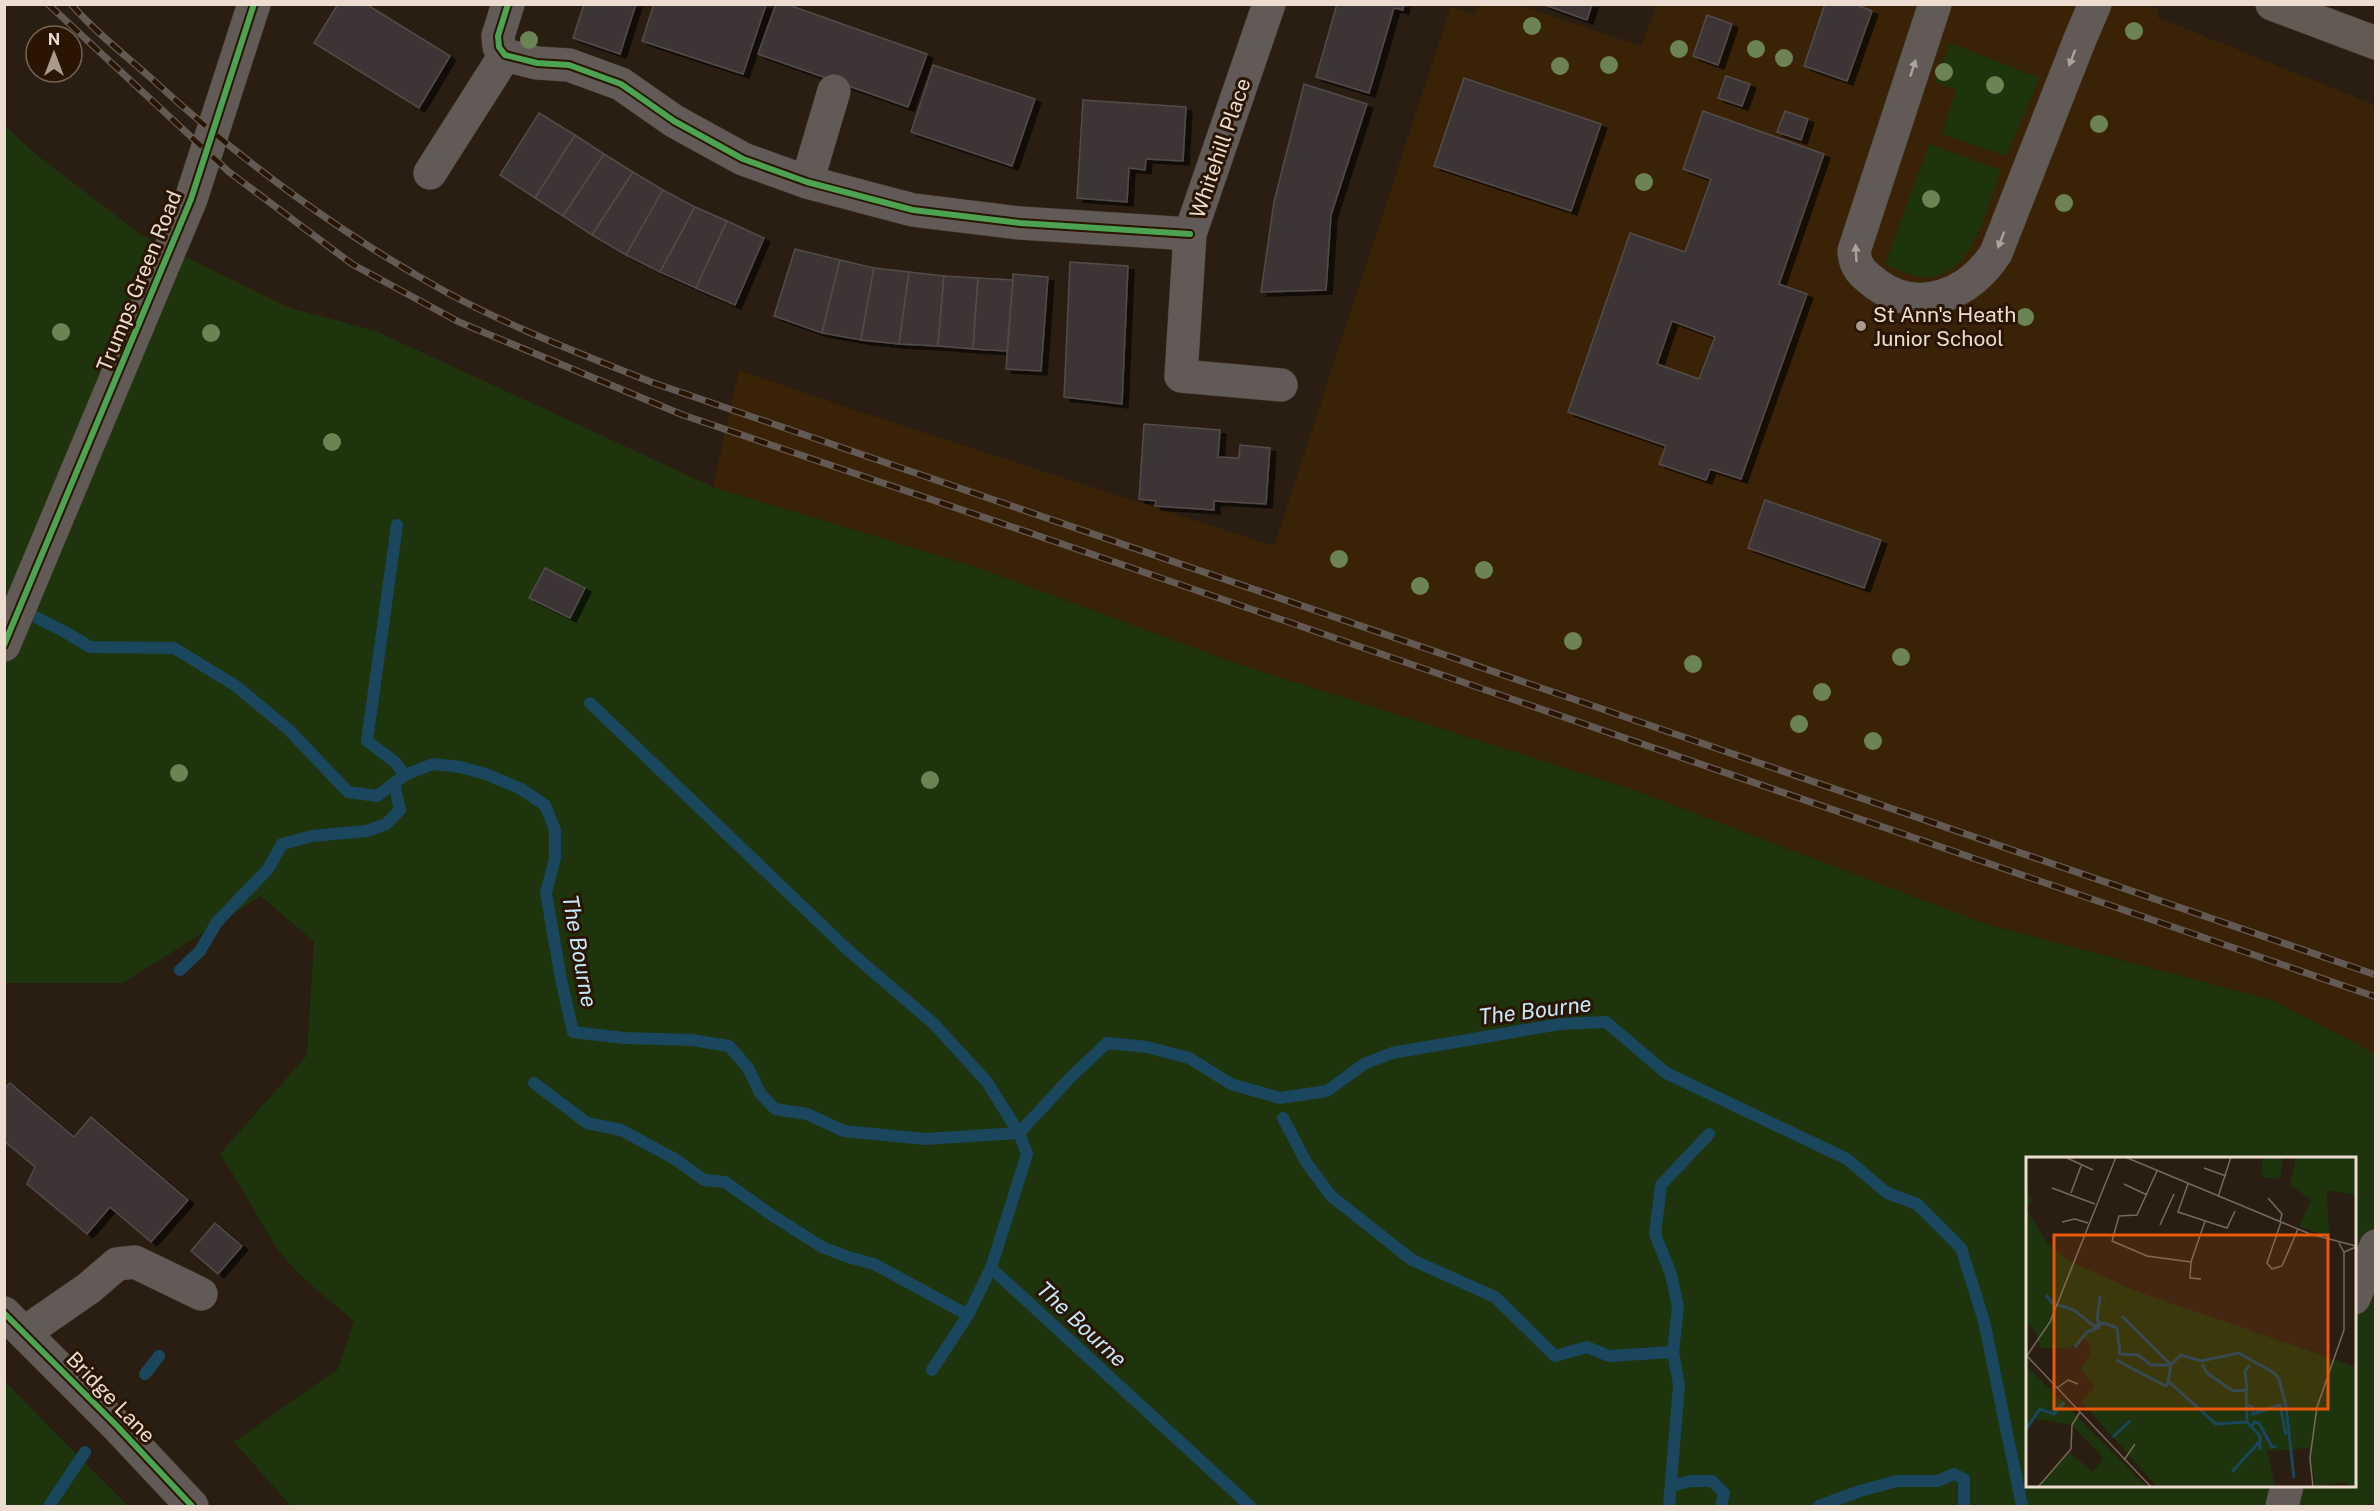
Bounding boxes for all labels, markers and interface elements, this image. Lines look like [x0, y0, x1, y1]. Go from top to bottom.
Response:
north arrow [24, 24, 84, 84]
text: N [48, 30, 60, 49]
one-way arrow [2067, 49, 2076, 67]
one-way arrow [1909, 59, 1919, 77]
street label: Whitehill Place [1184, 75, 1256, 221]
street label: Trumps Green Road [91, 187, 187, 375]
one-way arrow [1996, 231, 2006, 249]
one-way arrow [1851, 243, 1860, 262]
place label: St Ann's Heath Junior School [1873, 302, 2016, 351]
marker: St Ann's Heath Junior School [1854, 319, 1868, 333]
water label: The Bourne [557, 893, 603, 1009]
water label: The Bourne [1477, 990, 1593, 1030]
inset map [2026, 1157, 2356, 1487]
water label: The Bourne [1032, 1276, 1132, 1372]
street label: Bridge Lane [61, 1346, 161, 1448]

